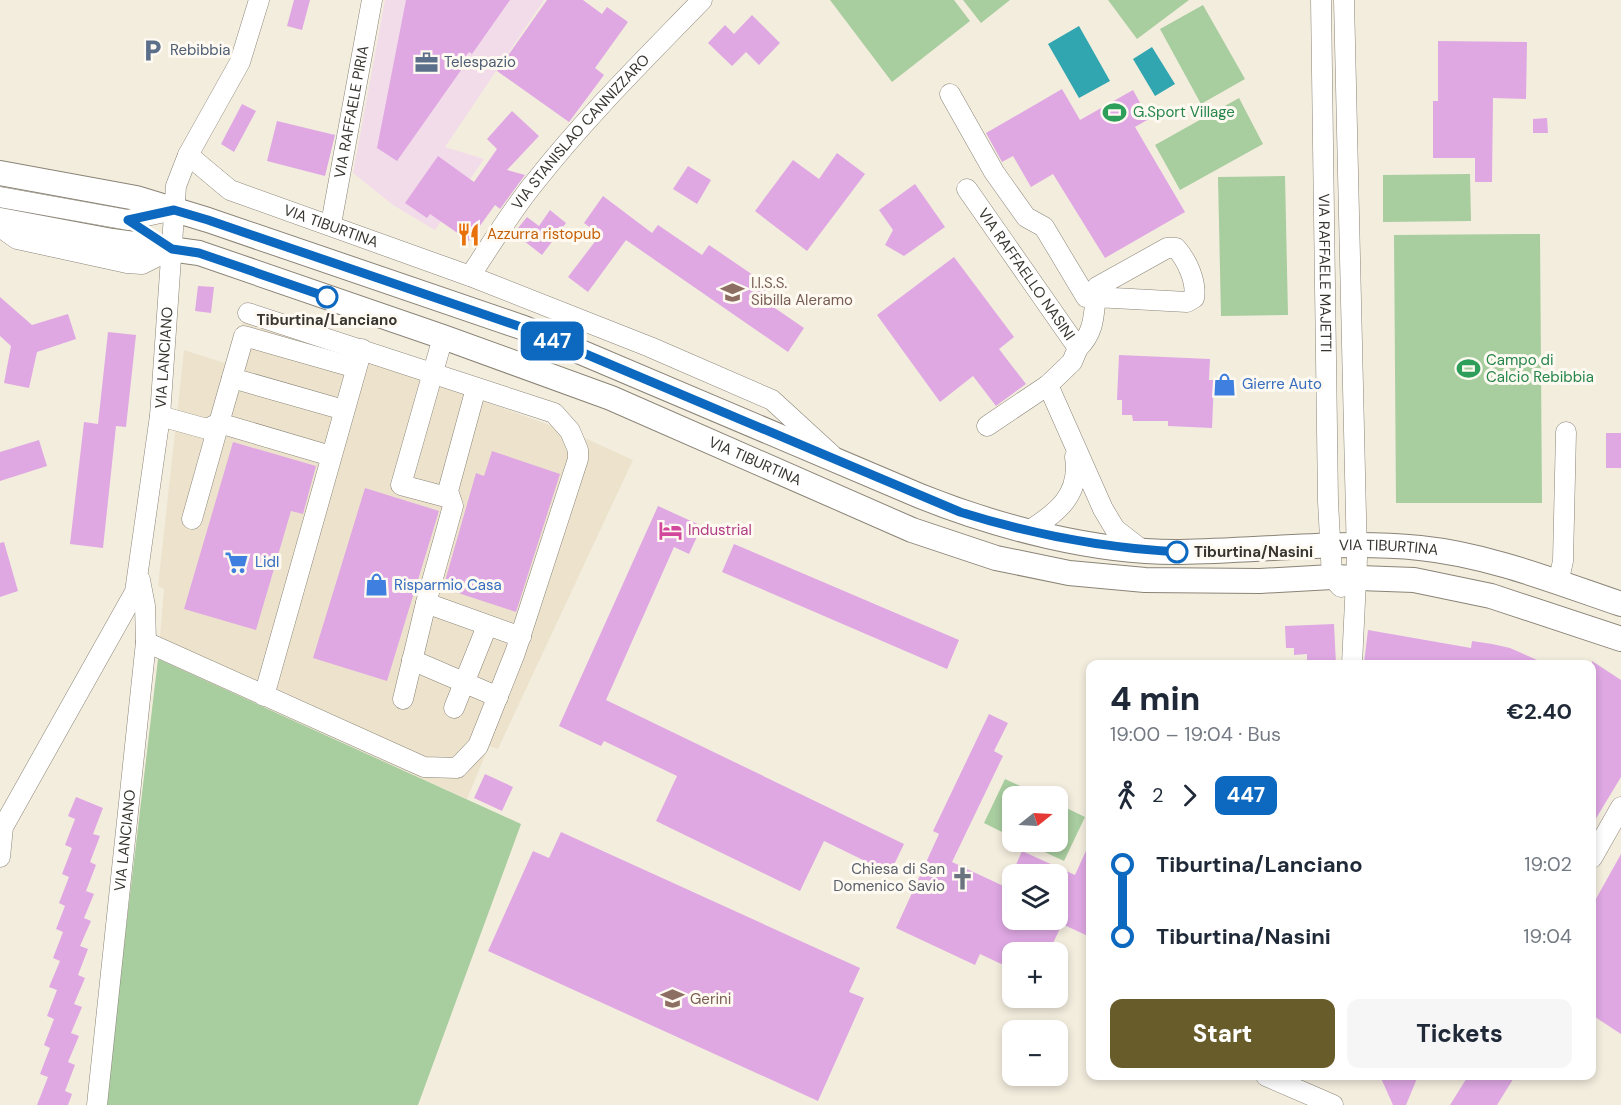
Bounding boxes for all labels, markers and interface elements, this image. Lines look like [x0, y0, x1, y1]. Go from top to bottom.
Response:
parking icon: Rebibbia [139, 37, 165, 63]
place label: Rebibbia [170, 40, 231, 60]
street label: VIA RAFFAELE PIRIA [330, 44, 374, 180]
office icon: Telespazio [413, 49, 439, 75]
street label: VIA STANISLAO CANNIZZARO [507, 50, 654, 214]
place label: Telespazio [444, 52, 516, 72]
sports icon: G.Sport Village [1102, 99, 1128, 125]
place label: G.Sport Village [1133, 102, 1235, 122]
street label: VIA RAFFAELE MAJETTI [1314, 193, 1336, 353]
street label: VIA TIBURTINA [281, 200, 381, 252]
street label: VIA RAFFAELLO NASINI [973, 204, 1080, 344]
restaurant icon: Azzurra ristopub [456, 221, 482, 247]
place label: Azzurra ristopub [487, 224, 601, 244]
place label: I.I.S.S. Sibilla Aleramo [751, 273, 853, 310]
school or university icon: I.I.S.S. Sibilla Aleramo [720, 279, 746, 305]
marker: Tiburtina/Lanciano [316, 286, 338, 308]
street label: VIA LANCIANO [151, 306, 178, 409]
place label: Tiburtina/Lanciano [257, 310, 397, 330]
line badge: 447 [518, 322, 586, 360]
text: 447 [533, 327, 571, 355]
place label: Campo di Calcio Rebibbia [1486, 350, 1594, 387]
sports icon: Campo di Calcio Rebibbia [1455, 356, 1481, 382]
shop icon: Gierre Auto [1211, 371, 1237, 397]
place label: Gierre Auto [1242, 374, 1322, 394]
street label: VIA TIBURTINA [706, 432, 805, 490]
hotel icon: Industrial [657, 517, 683, 543]
place label: Industrial [688, 520, 752, 540]
street label: VIA TIBURTINA [1339, 535, 1440, 560]
marker: Tiburtina/Nasini [1166, 541, 1188, 563]
place label: Tiburtina/Nasini [1194, 542, 1313, 562]
supermarket icon: Lidl [224, 549, 250, 575]
place label: Lidl [255, 552, 279, 572]
shop icon: Risparmio Casa [363, 572, 389, 598]
place label: Risparmio Casa [394, 575, 502, 595]
text: 4 min [1110, 677, 1200, 720]
text: €2.40 [1507, 697, 1572, 726]
text: 19:00 – 19:04 · Bus [1110, 721, 1281, 747]
icon: walk [1110, 779, 1143, 812]
icon: forward [1173, 779, 1206, 812]
text: 447 [1227, 781, 1265, 809]
text: 2 [1152, 782, 1164, 808]
north arrow [1002, 786, 1068, 852]
map controls [1002, 786, 1068, 1086]
street label: VIA LANCIANO [110, 789, 140, 892]
text: Tiburtina/Lanciano [1156, 850, 1363, 879]
text: 19:02 [1524, 851, 1572, 877]
place label: Chiesa di San Domenico Savio [833, 859, 945, 896]
button: layers [1002, 864, 1068, 930]
church icon: Chiesa di San Domenico Savio [950, 865, 976, 891]
text: Tiburtina/Nasini [1156, 922, 1331, 951]
text: 19:04 [1523, 923, 1572, 949]
button: + [1002, 942, 1068, 1008]
school or university icon: Gerini [659, 986, 685, 1012]
place label: Gerini [690, 989, 731, 1009]
button: Start [1110, 999, 1335, 1068]
button: Tickets [1347, 999, 1572, 1068]
button: − [1002, 1020, 1068, 1086]

